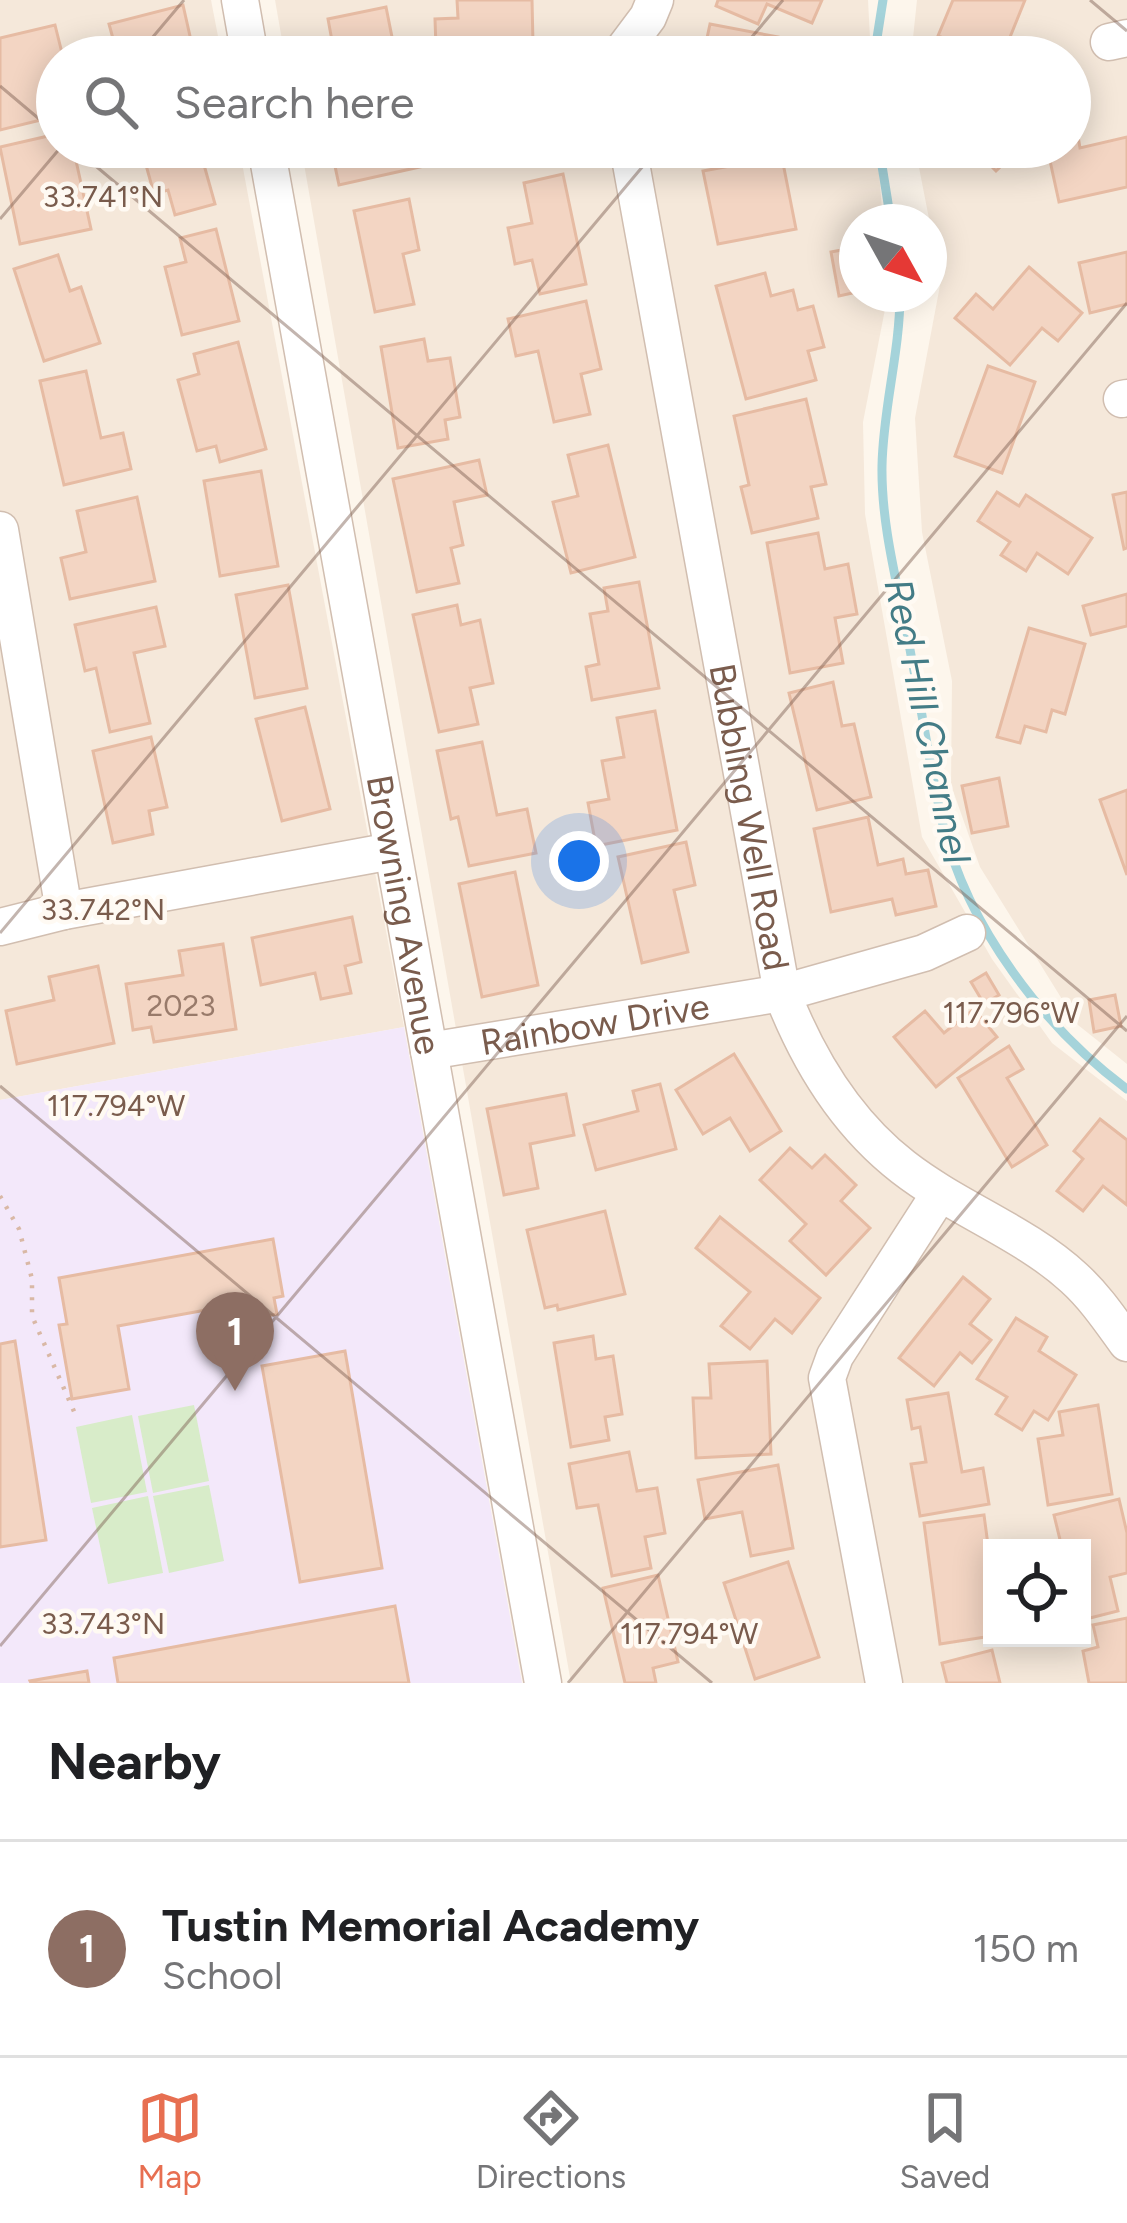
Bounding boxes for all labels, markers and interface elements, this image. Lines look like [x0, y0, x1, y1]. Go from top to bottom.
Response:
search box [36, 36, 1091, 168]
icon: search [78, 69, 144, 135]
text: Search here [174, 75, 414, 129]
text: 33.741°N [43, 178, 163, 215]
north arrow [839, 204, 947, 312]
water label: Red Hill Channel [874, 574, 981, 868]
street label: Bubbling Well Road [700, 660, 798, 974]
street label: Browning Avenue [358, 772, 450, 1058]
your location [549, 831, 609, 891]
text: 33.742°N [41, 891, 165, 928]
street label: Rainbow Drive [477, 984, 712, 1064]
house number: 2023 [146, 987, 216, 1024]
text: 117.796°W [942, 994, 1080, 1031]
text: 117.794°W [47, 1087, 186, 1124]
pin: 1 [196, 1292, 274, 1391]
map controls [983, 1539, 1091, 1647]
button: locate [983, 1539, 1091, 1647]
text: 33.743°N [41, 1605, 165, 1642]
text: 117.794°W [620, 1615, 759, 1652]
text: Nearby [48, 1731, 221, 1792]
text: Tustin Memorial Academy [162, 1898, 699, 1952]
text: 1 [79, 1925, 95, 1972]
text: 150 m [973, 1925, 1079, 1972]
text: School [162, 1952, 283, 1999]
tab: Map [137, 2085, 203, 2196]
tab: Directions [476, 2085, 626, 2196]
tab: Saved [899, 2085, 990, 2196]

